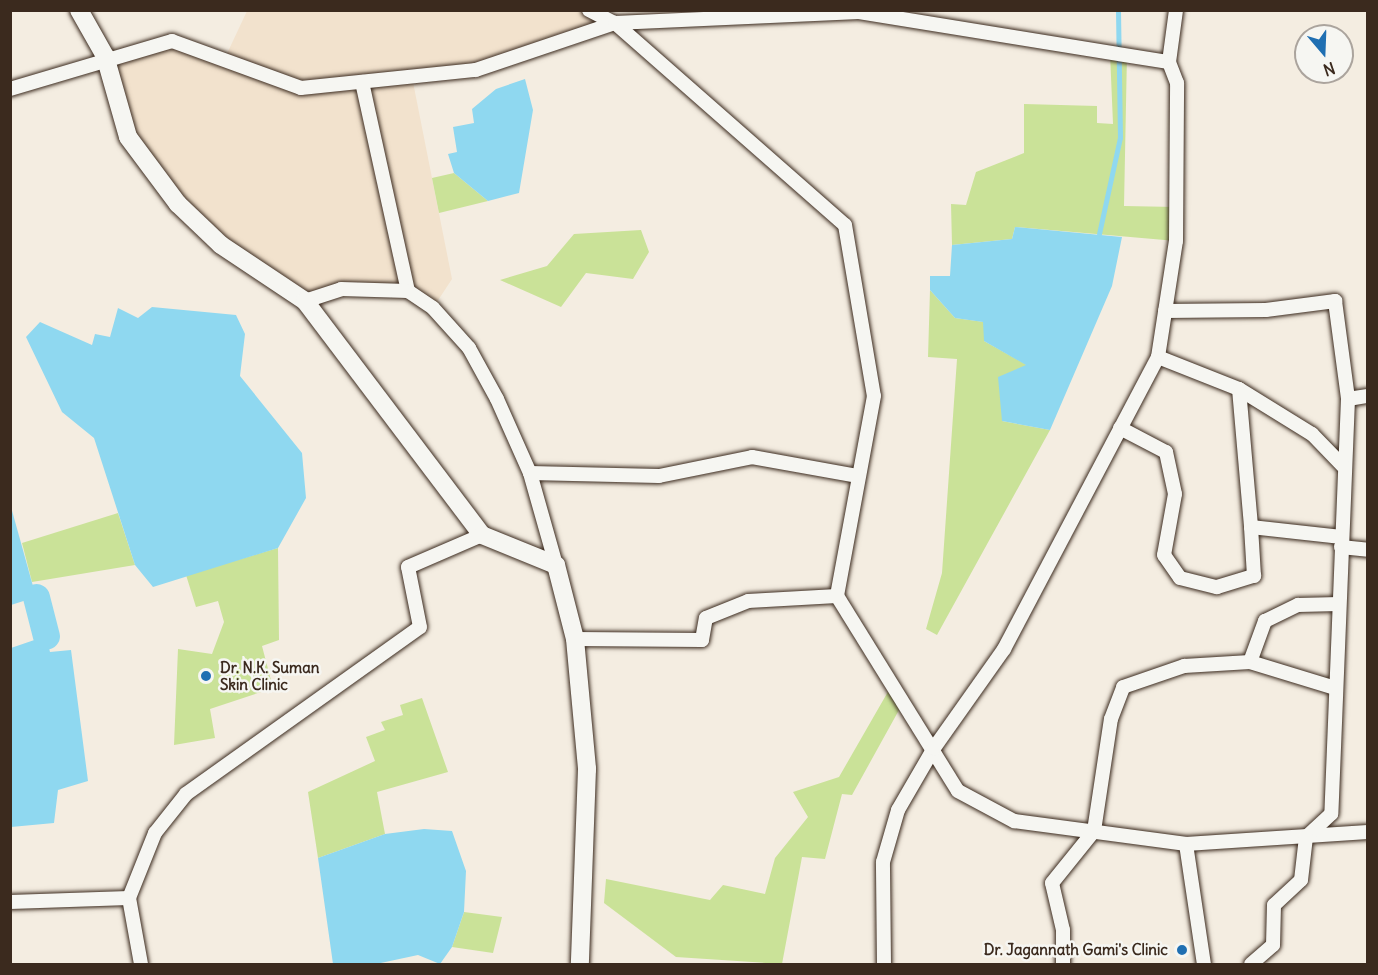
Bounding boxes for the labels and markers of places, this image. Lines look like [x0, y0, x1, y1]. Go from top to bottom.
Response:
place label: Dr. N.K. Suman Skin Clinic [220, 658, 319, 693]
marker: Dr. N.K. Suman Skin Clinic [197, 667, 215, 685]
place label: Dr. Jagannath Gami's Clinic [984, 941, 1168, 959]
marker: Dr. Jagannath Gami's Clinic [1173, 941, 1191, 959]

